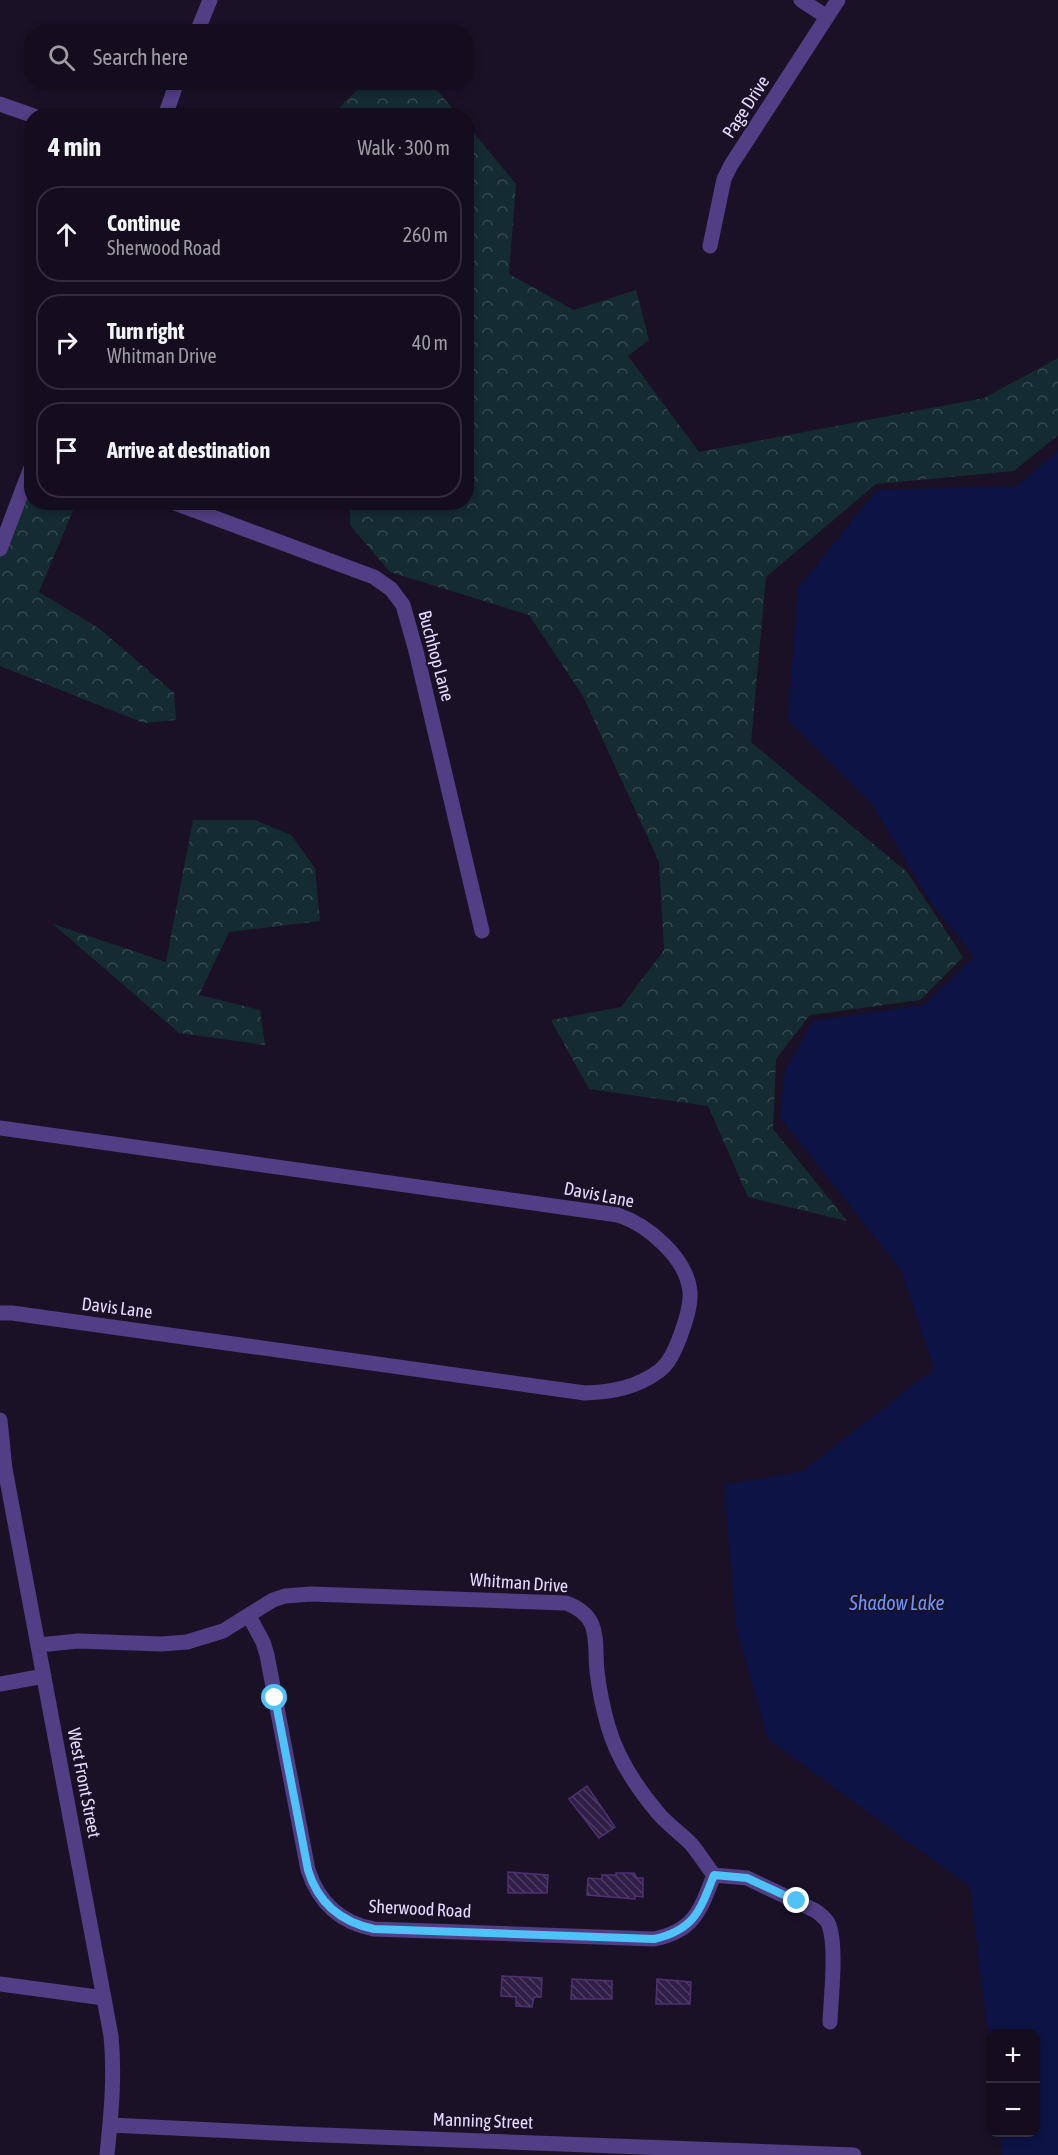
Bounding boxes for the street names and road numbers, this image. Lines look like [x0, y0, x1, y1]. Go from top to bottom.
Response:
street label: Page Drive [718, 72, 773, 142]
street label: Buchhop Lane [414, 608, 459, 704]
street label: Davis Lane [562, 1177, 636, 1212]
street label: Davis Lane [81, 1293, 154, 1322]
street label: Whitman Drive [469, 1569, 569, 1596]
street label: West Front Street [64, 1726, 105, 1840]
street label: Sherwood Road [368, 1895, 472, 1922]
street label: Manning Street [432, 2108, 534, 2133]

